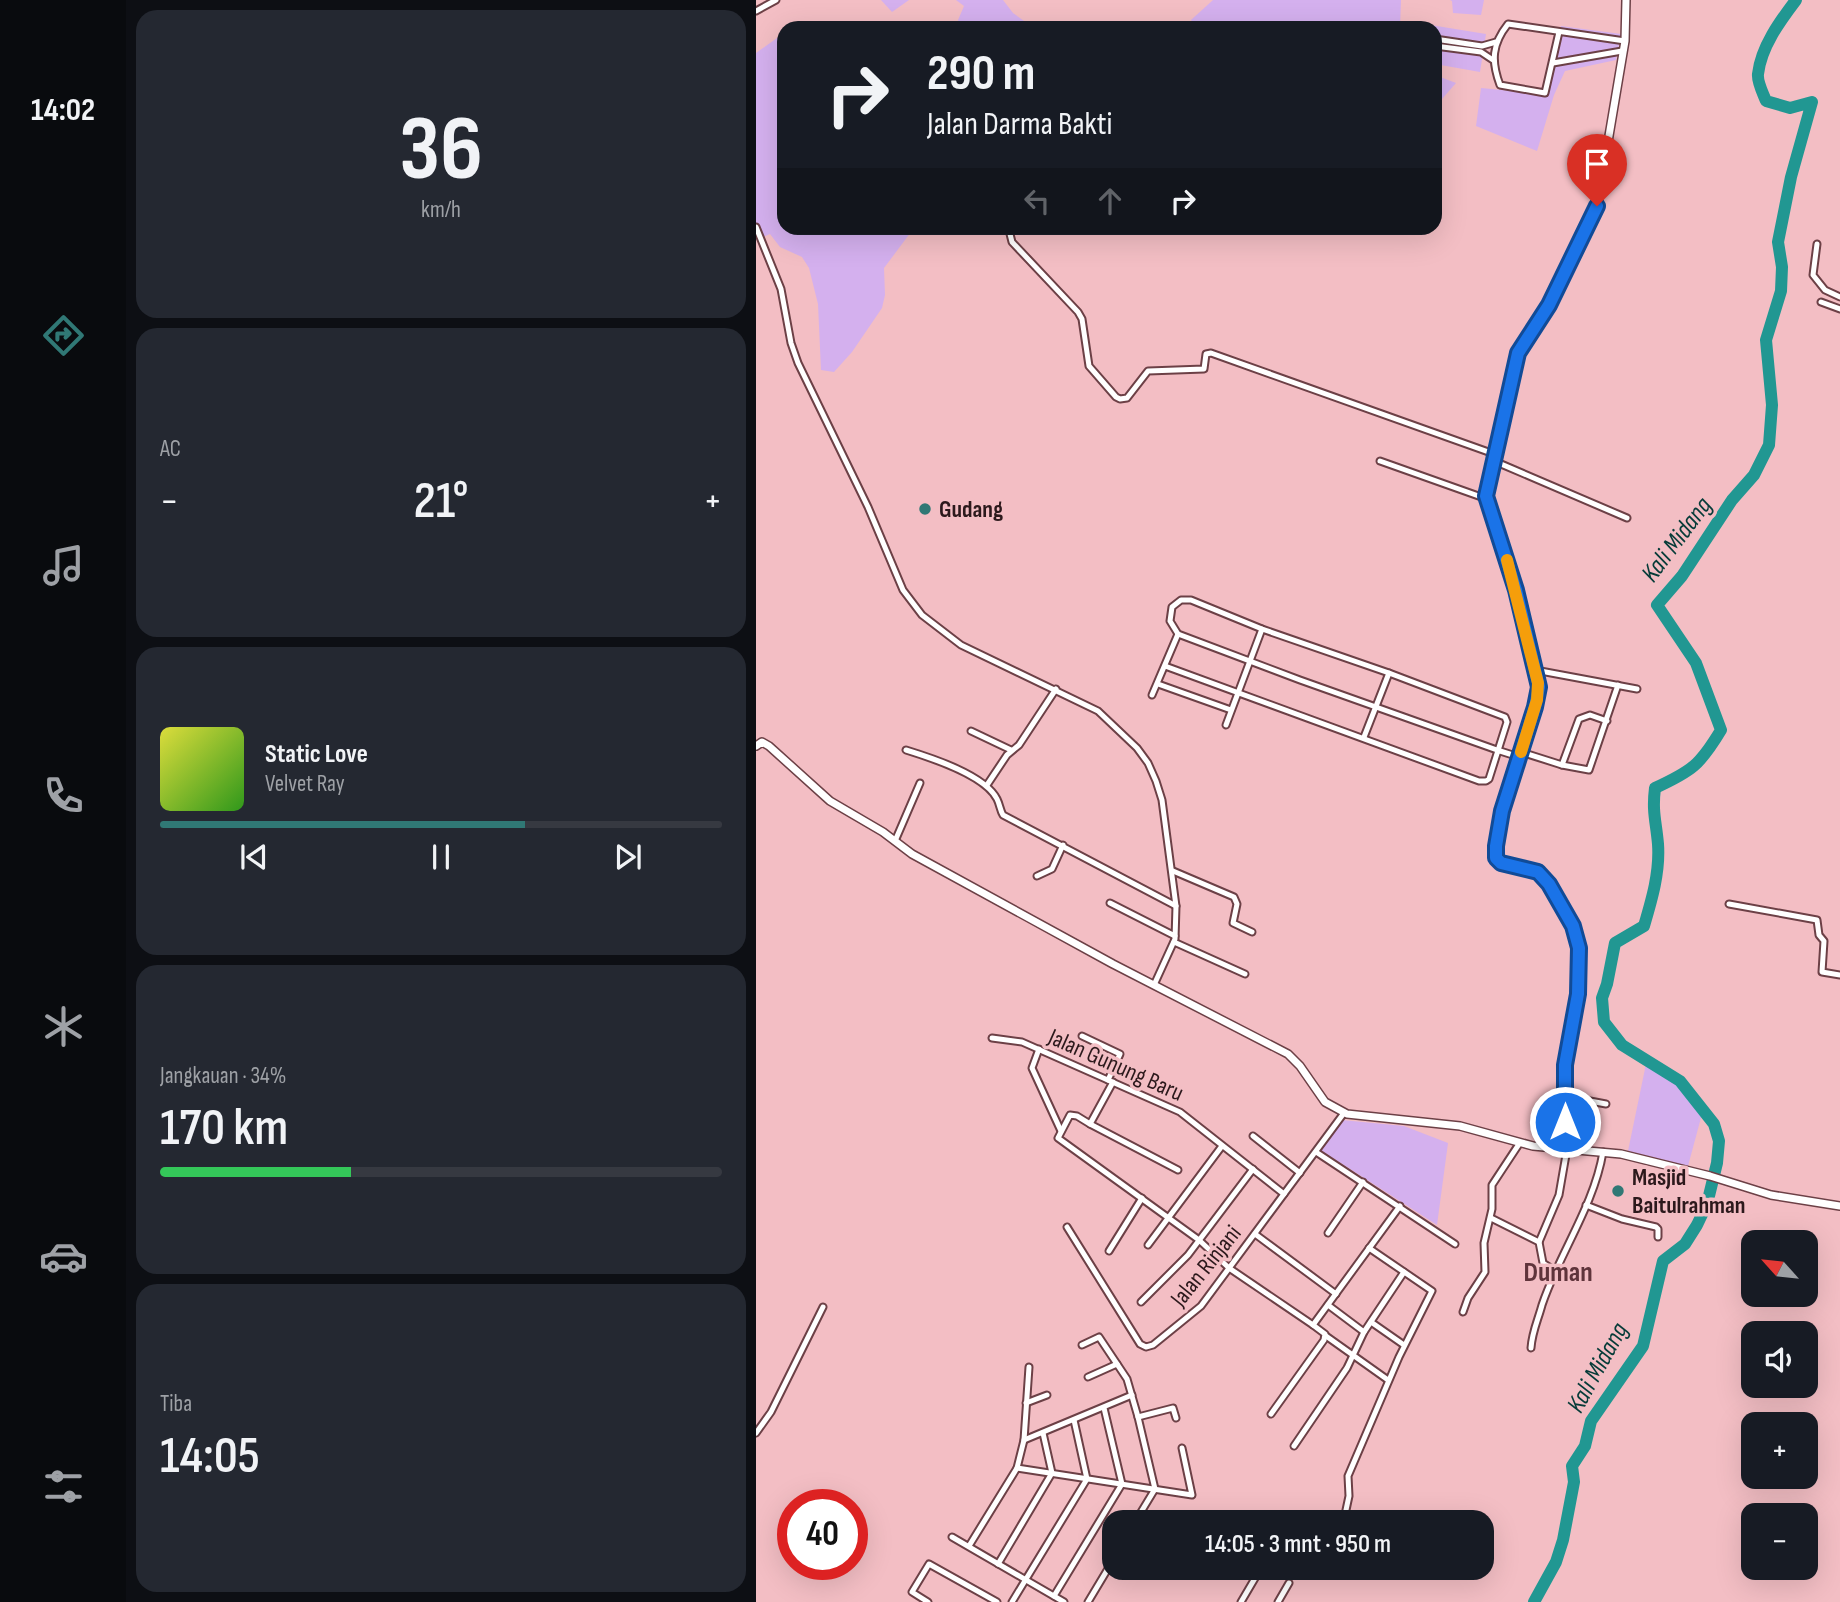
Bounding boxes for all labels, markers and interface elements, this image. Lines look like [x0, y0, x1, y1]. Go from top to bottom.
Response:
text: 290 m [927, 45, 1035, 104]
icon: right [812, 49, 903, 140]
text: 14:02 [31, 91, 95, 130]
text: 36 [399, 96, 483, 205]
text: Jalan Darma Bakti [927, 105, 1113, 144]
pin [1567, 134, 1627, 206]
icon: arrive [1578, 145, 1616, 183]
icon: left [1018, 182, 1056, 220]
icon: ahead [1091, 182, 1129, 220]
icon: right [1164, 182, 1202, 220]
text: km/h [421, 196, 461, 224]
icon: directions [39, 311, 88, 360]
text: AC [160, 435, 181, 463]
text: 21° [414, 470, 468, 533]
text: − [160, 479, 179, 524]
text: + [703, 479, 722, 524]
water label: Kali Midang [1635, 491, 1719, 589]
place label: Gudang [939, 495, 1003, 524]
marker: Gudang [917, 501, 933, 517]
icon: music [39, 541, 88, 590]
text: Static Love [265, 739, 368, 770]
text: Velvet Ray [265, 770, 345, 798]
icon: phone [39, 771, 88, 820]
icon: previous [235, 838, 273, 876]
icon: pause [422, 838, 460, 876]
icon: next [609, 838, 647, 876]
icon: climate [39, 1002, 88, 1051]
street label: Jalan Gunung Baru [1043, 1022, 1188, 1108]
text: Jangkauan · 34% [160, 1062, 286, 1090]
position arrow [1528, 1085, 1602, 1159]
text: 170 km [160, 1097, 288, 1160]
place label: Masjid Baitulrahman [1632, 1163, 1746, 1220]
marker: Masjid Baitulrahman [1610, 1183, 1626, 1199]
street label: Jalan Rinjani [1164, 1220, 1247, 1313]
north arrow [1741, 1230, 1818, 1307]
map controls [1741, 1230, 1818, 1580]
icon: car [39, 1232, 88, 1281]
district label: Duman [1523, 1256, 1593, 1289]
water label: Kali Midang [1561, 1317, 1636, 1418]
button: sound [1741, 1321, 1818, 1398]
text: Tiba [160, 1390, 192, 1418]
button: + [1741, 1412, 1818, 1489]
text: 14:05 [160, 1425, 260, 1488]
icon: filters [39, 1462, 88, 1511]
speed limit sign: 40 [777, 1489, 868, 1580]
button: − [1741, 1503, 1818, 1580]
text: 14:05 · 3 mnt · 950 m [1205, 1529, 1391, 1560]

